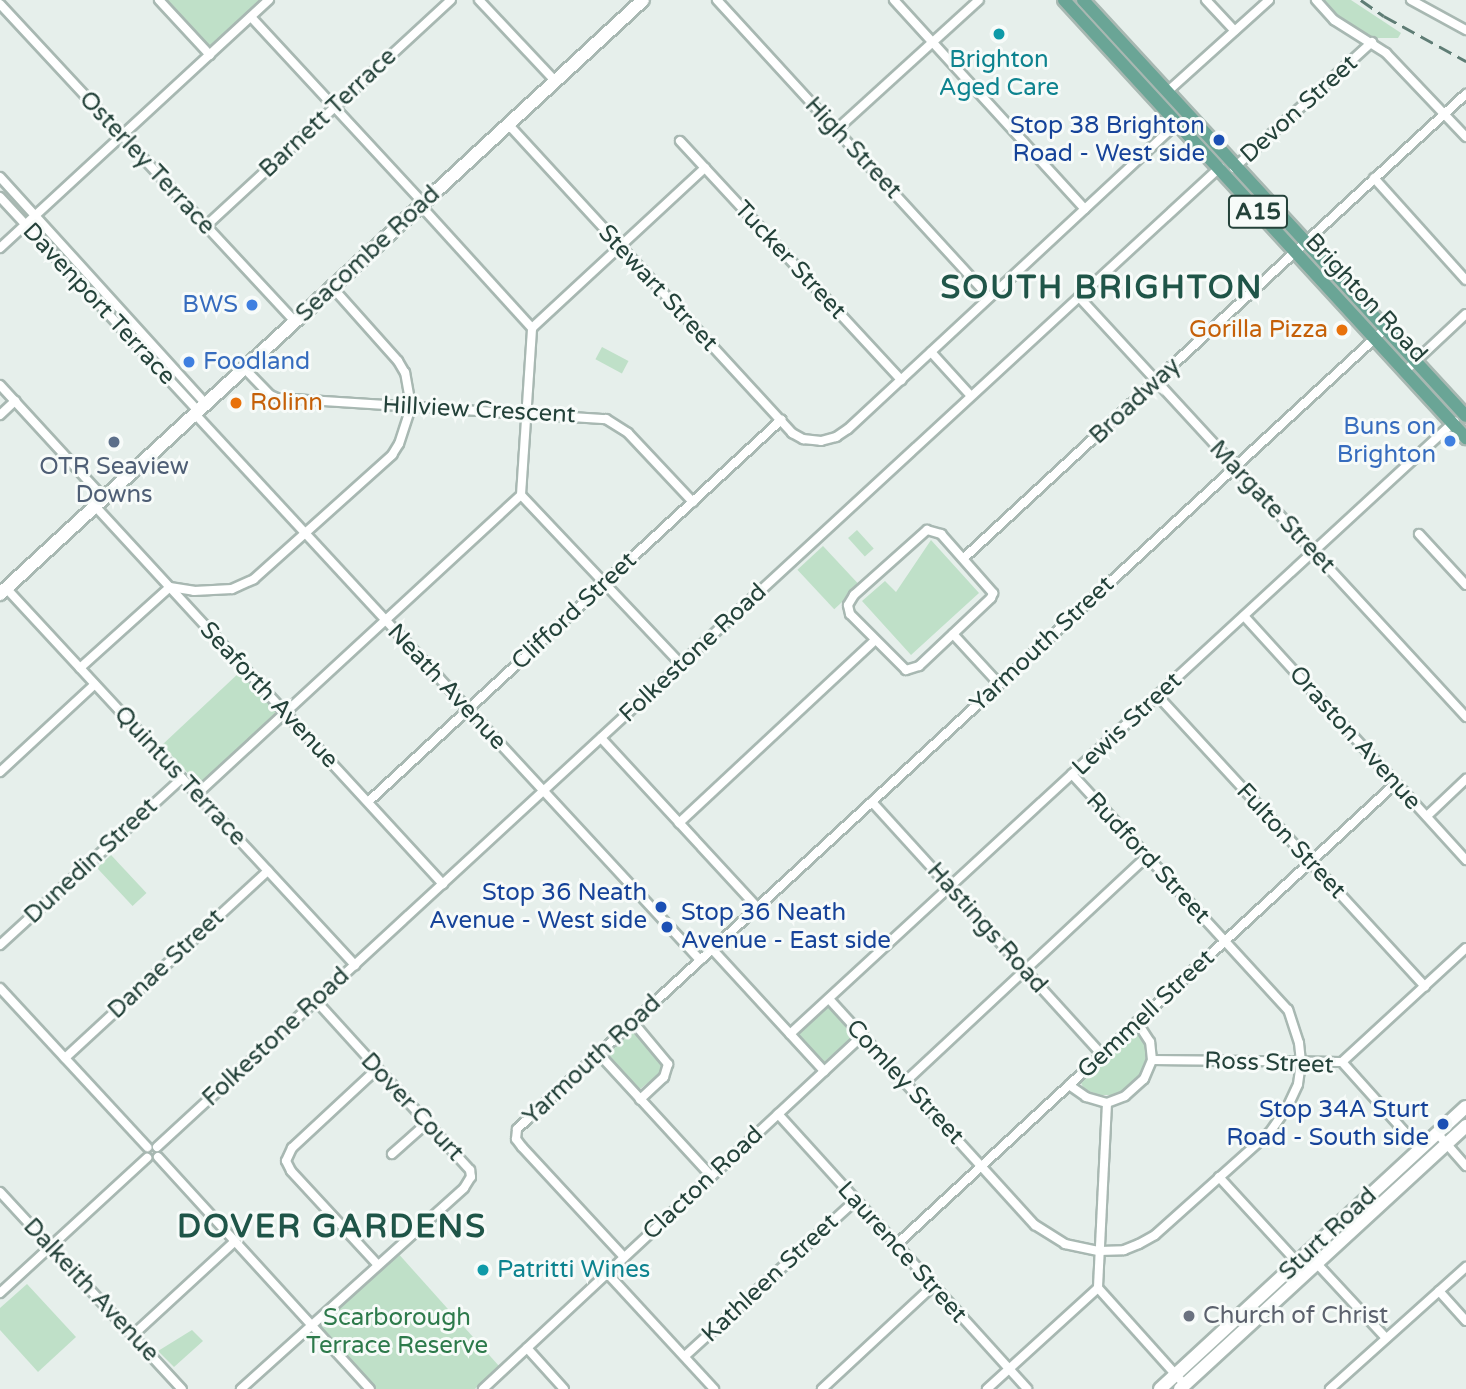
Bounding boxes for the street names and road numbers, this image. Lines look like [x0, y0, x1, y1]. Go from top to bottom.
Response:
street label: Barnett Terrace [253, 42, 403, 184]
street label: Devon Street [1235, 49, 1363, 169]
street label: Osterley Terrace [73, 85, 221, 241]
street label: High Street [799, 91, 907, 205]
street label: Seacombe Road [290, 180, 446, 328]
road number: A15 [1226, 192, 1290, 232]
street label: Tucker Street [728, 195, 852, 325]
street label: Davenport Terrace [17, 217, 181, 391]
street label: Stewart Street [592, 219, 724, 357]
street label: Brighton Road [1299, 228, 1433, 368]
street label: Broadway [1084, 352, 1186, 450]
street label: Hillview Crescent [382, 391, 576, 429]
street label: Margate Street [1203, 435, 1341, 579]
street label: Clifford Street [506, 546, 642, 676]
street label: Yarmouth Street [964, 570, 1120, 718]
street label: Folkestone Road [614, 578, 772, 728]
street label: Seaforth Avenue [194, 616, 344, 774]
street label: Neath Avenue [381, 618, 513, 756]
street label: Oraston Avenue [1283, 660, 1427, 816]
street label: Lewis Street [1066, 666, 1188, 782]
street label: Quintus Terrace [108, 700, 252, 852]
street label: Fulton Street [1230, 777, 1352, 905]
street label: Rudford Street [1080, 786, 1216, 930]
street label: Dunedin Street [19, 792, 163, 930]
street label: Hastings Road [921, 857, 1053, 999]
street label: Danae Street [102, 903, 230, 1025]
street label: Gemmell Street [1072, 943, 1220, 1085]
street label: Folkestone Road [197, 962, 355, 1112]
street label: Yarmouth Road [517, 989, 667, 1131]
street label: Comley Street [840, 1014, 970, 1150]
street label: Ross Street [1204, 1046, 1334, 1080]
street label: Dover Court [355, 1047, 469, 1167]
street label: Clacton Road [637, 1120, 769, 1246]
street label: Laurence Street [831, 1175, 973, 1329]
street label: Sturt Road [1273, 1182, 1383, 1286]
street label: Kathleen Street [696, 1208, 844, 1348]
street label: Dalkeith Avenue [17, 1212, 165, 1368]

